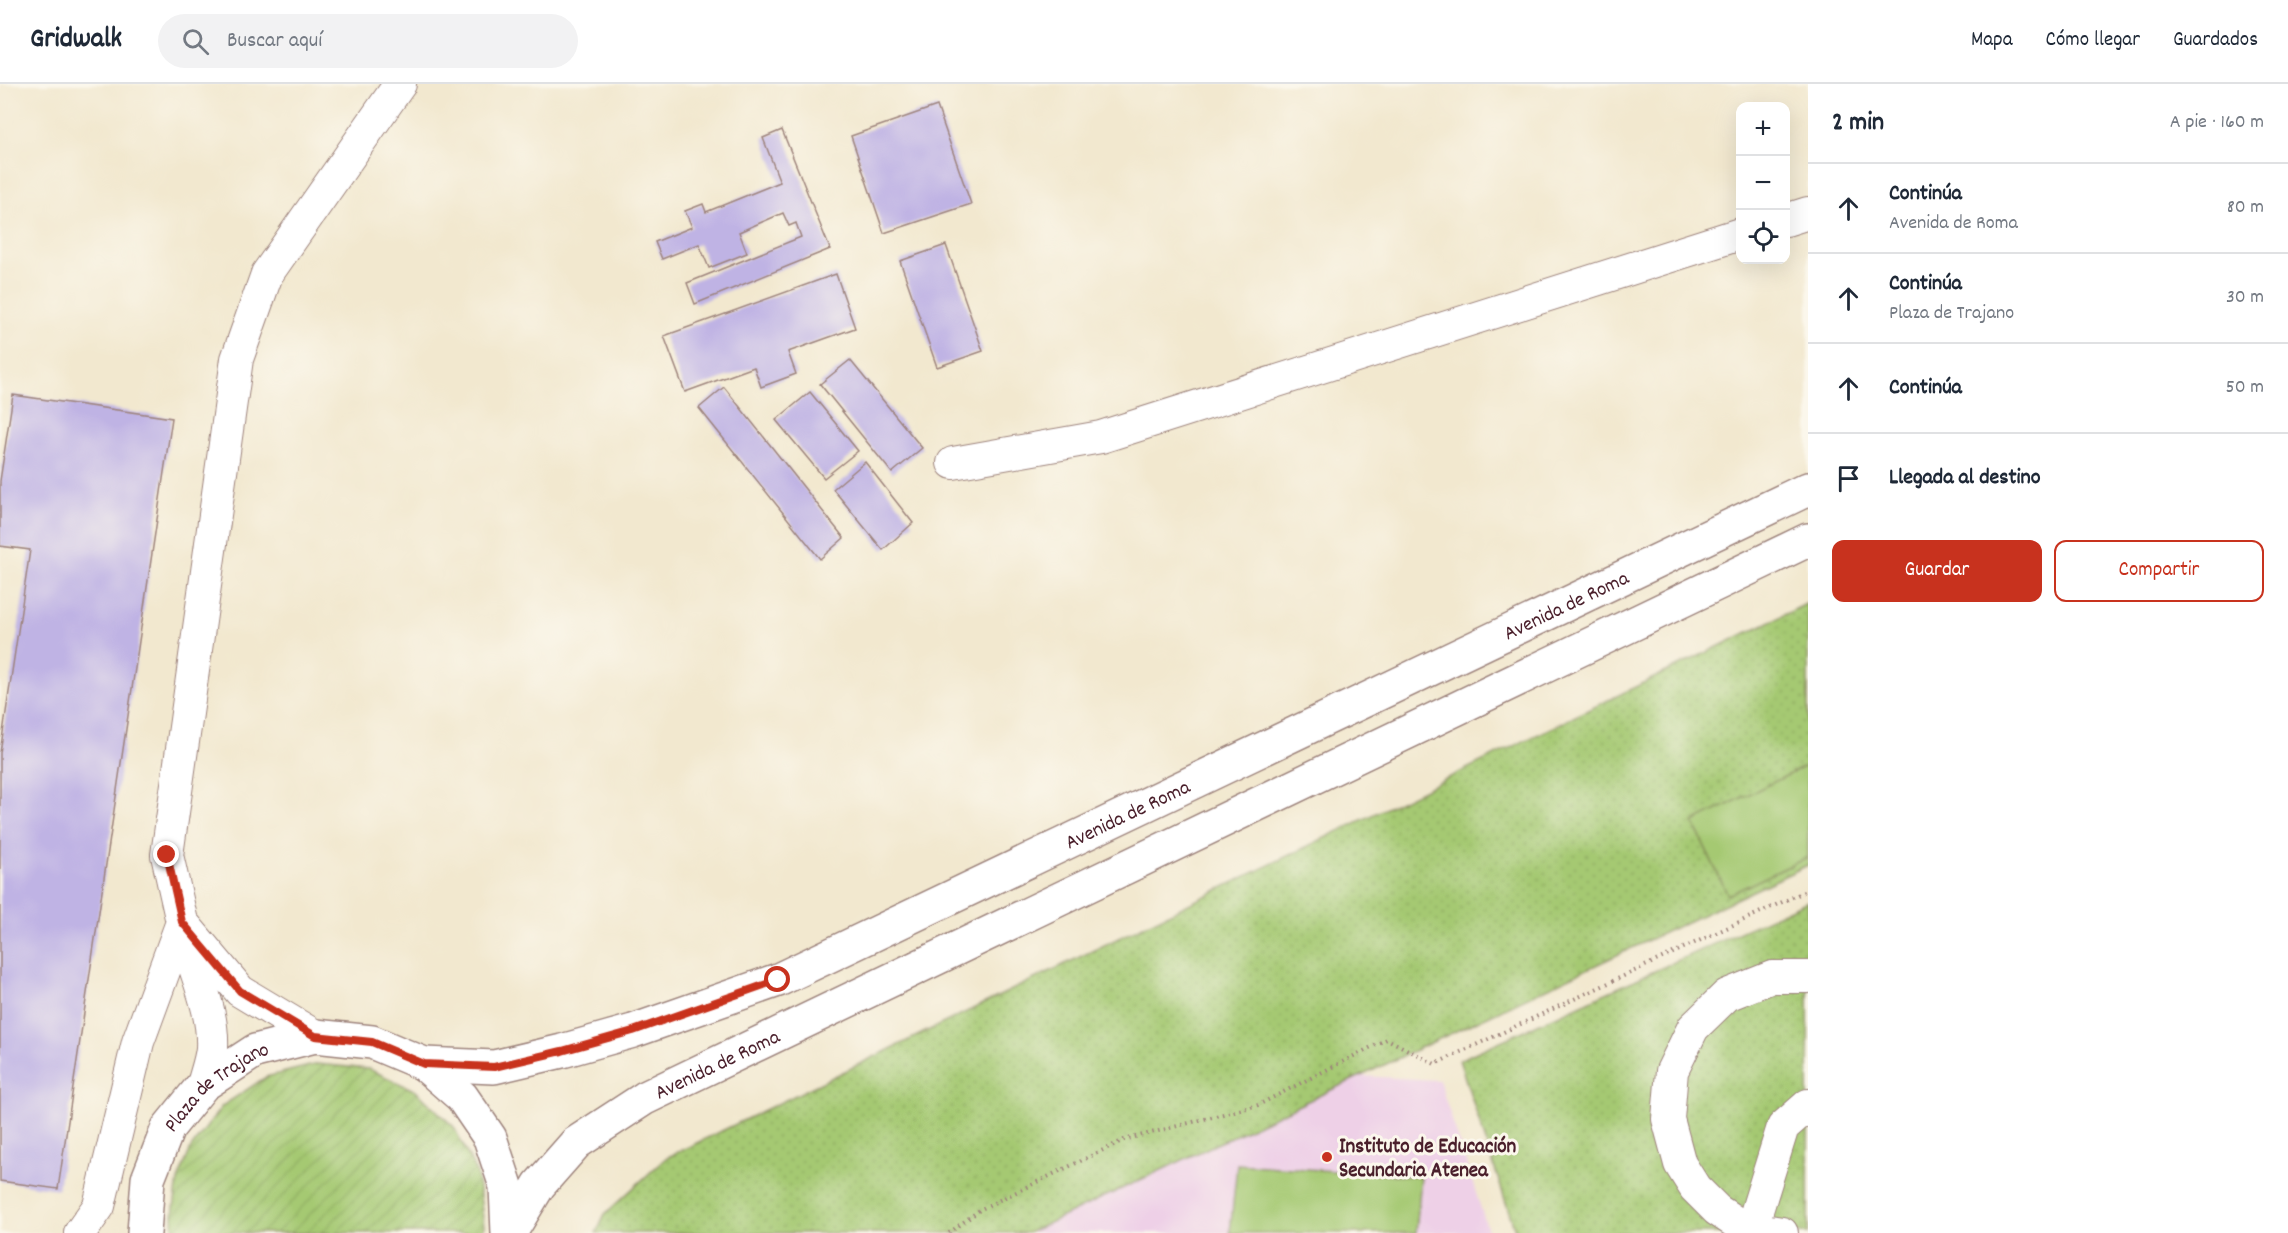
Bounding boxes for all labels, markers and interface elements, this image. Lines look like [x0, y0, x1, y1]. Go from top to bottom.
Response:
search box [158, 14, 578, 68]
text: Gridwalk [30, 21, 122, 61]
icon: search [179, 25, 212, 58]
text: Buscar aquí [227, 26, 322, 57]
text: Mapa [1971, 26, 2013, 56]
text: Cómo llegar [2046, 26, 2140, 56]
text: Guardados [2173, 26, 2258, 56]
map controls [1736, 102, 1790, 264]
button: + [1736, 102, 1790, 156]
text: 2 min [1832, 105, 1884, 142]
text: A pie · 160 m [2170, 109, 2264, 137]
button: − [1736, 156, 1790, 210]
text: Continúa [1889, 179, 1962, 210]
icon: ahead [1832, 192, 1865, 225]
text: 80 m [2227, 194, 2264, 222]
button: locate [1736, 210, 1790, 264]
text: Avenida de Roma [1889, 210, 2018, 238]
text: Continúa [1889, 269, 1962, 300]
icon: ahead [1832, 282, 1865, 315]
text: 30 m [2226, 284, 2264, 312]
text: Plaza de Trajano [1889, 300, 2014, 328]
icon: ahead [1832, 372, 1865, 405]
text: Continúa [1889, 373, 1962, 404]
text: 50 m [2226, 374, 2264, 402]
icon: arrive [1832, 462, 1865, 495]
text: Llegada al destino [1889, 463, 2041, 494]
button: Guardar [1832, 540, 2042, 602]
button: Compartir [2054, 540, 2264, 602]
street label: Avenida de Roma [1499, 564, 1636, 650]
street label: Avenida de Roma [1061, 773, 1197, 859]
route end [153, 841, 179, 867]
route start [764, 966, 790, 992]
street label: Avenida de Roma [651, 1023, 787, 1109]
street label: Plaza de Trajano [158, 1036, 272, 1140]
place label: Instituto de Educación Secundaria Atenea [1339, 1133, 1517, 1187]
marker: Instituto de Educación Secundaria Atenea [1320, 1150, 1334, 1164]

